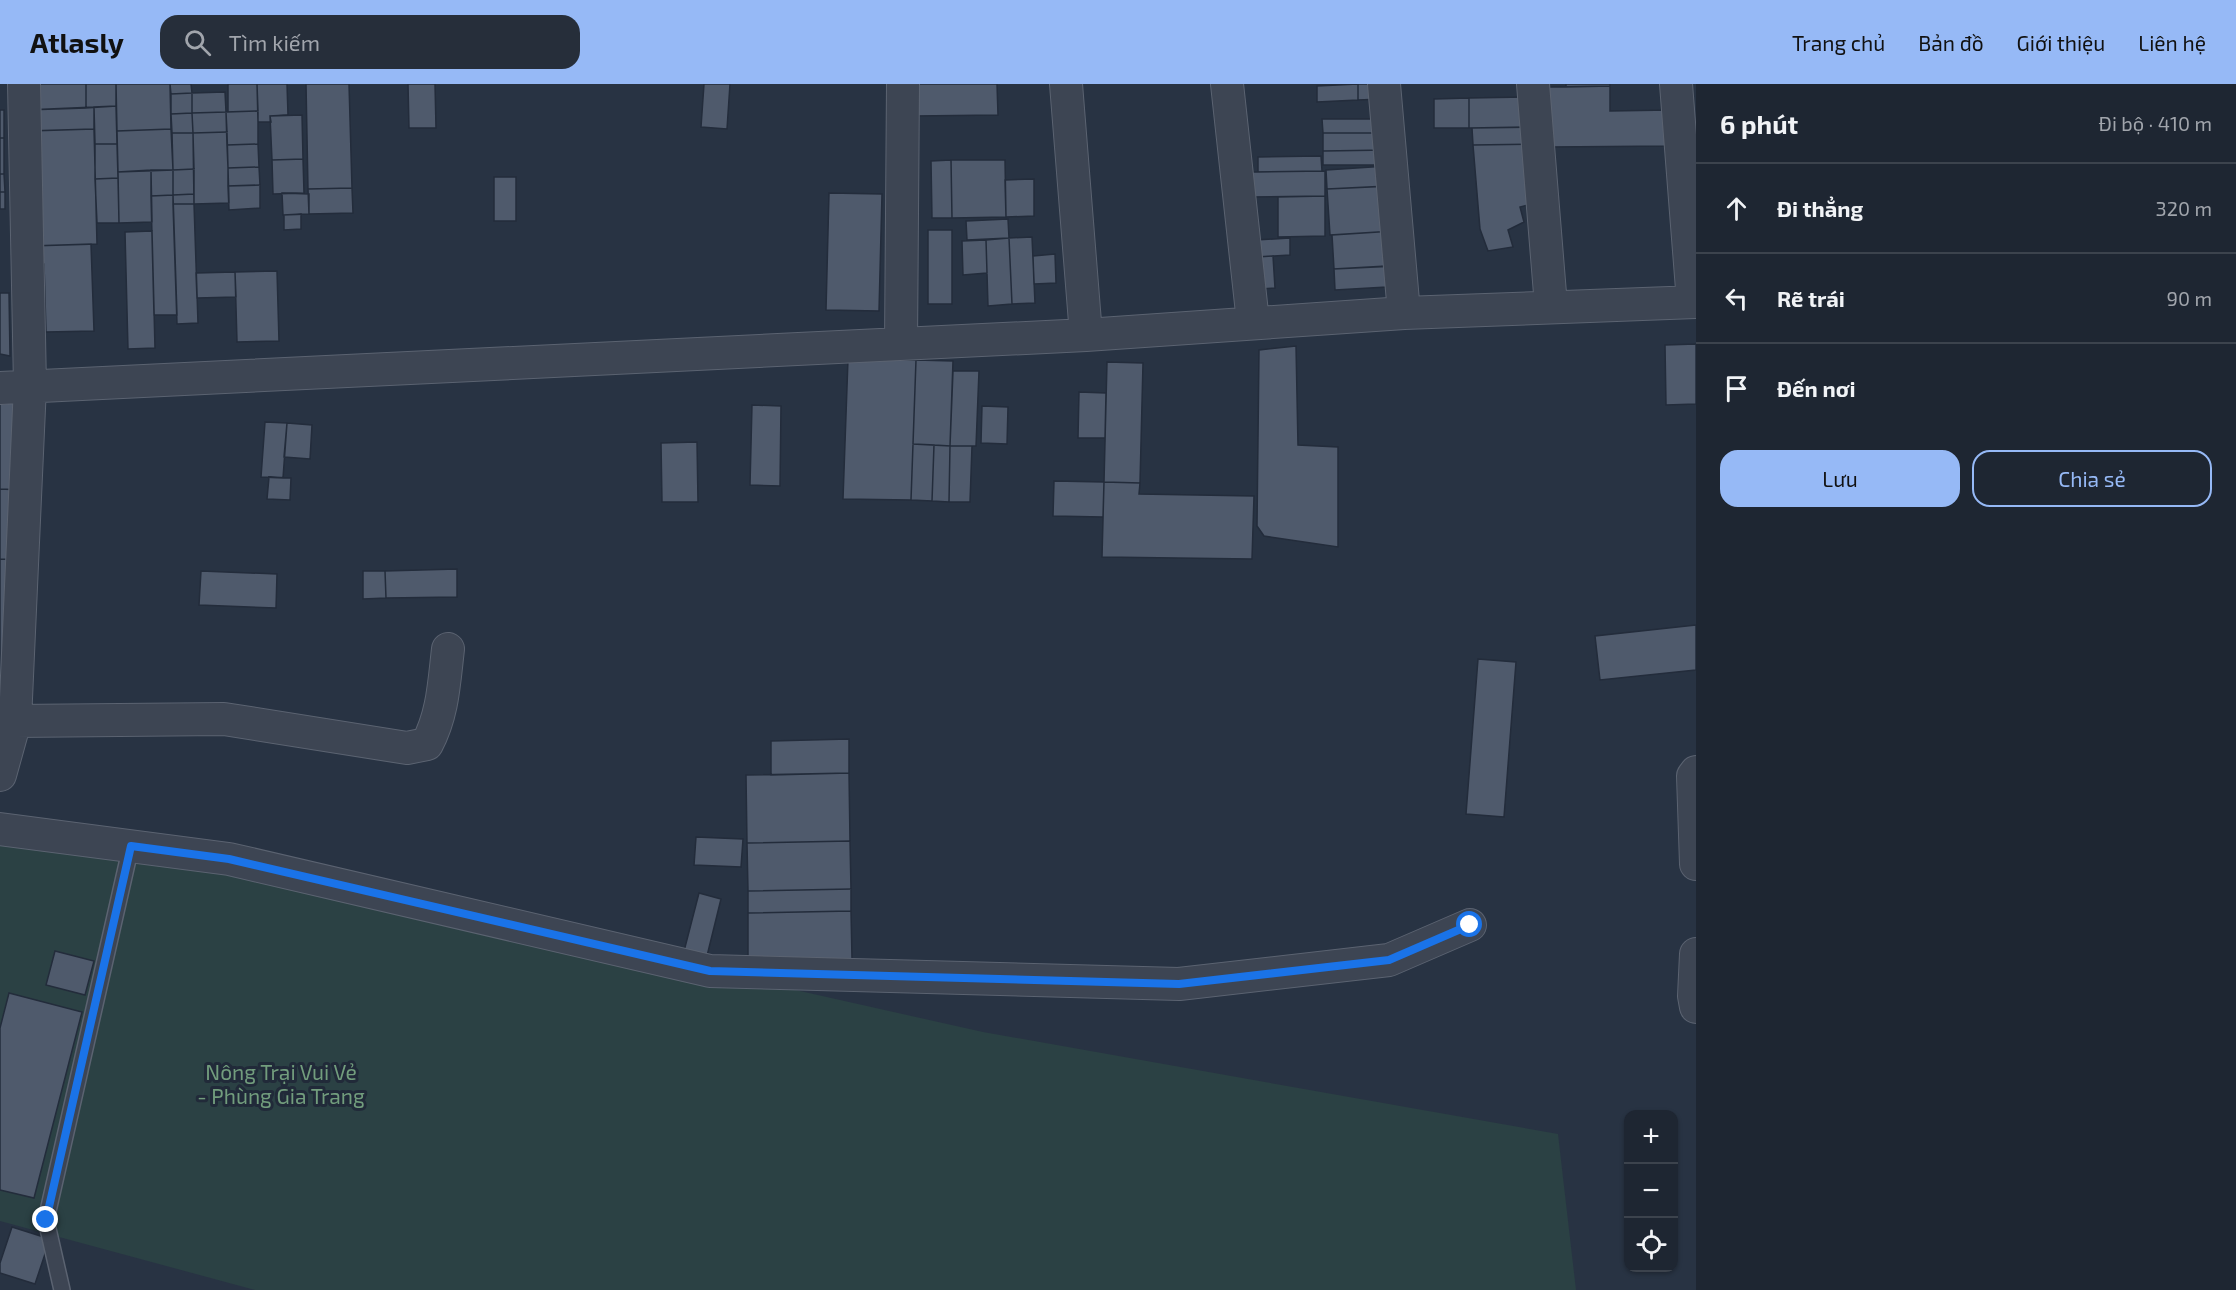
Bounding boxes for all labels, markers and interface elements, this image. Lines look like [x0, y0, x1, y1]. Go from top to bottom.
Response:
search box [160, 15, 580, 69]
text: Atlasly [30, 25, 124, 59]
icon: search [181, 26, 214, 59]
text: Tìm kiếm [229, 29, 320, 55]
text: Trang chủ [1792, 30, 1885, 55]
text: Bản đồ [1918, 30, 1984, 55]
text: Giới thiệu [2017, 30, 2105, 55]
text: Liên hệ [2138, 30, 2206, 55]
text: 6 phút [1720, 108, 1798, 139]
text: Đi bộ · 410 m [2099, 111, 2212, 135]
icon: ahead [1720, 192, 1753, 225]
text: Đi thẳng [1777, 195, 1863, 221]
text: 320 m [2156, 196, 2212, 220]
icon: left [1720, 282, 1753, 315]
text: Rẽ trái [1777, 285, 1845, 311]
text: 90 m [2167, 286, 2212, 310]
icon: arrive [1720, 372, 1753, 405]
text: Đến nơi [1777, 375, 1855, 401]
button: Lưu [1720, 450, 1960, 507]
button: Chia sẻ [1972, 450, 2212, 507]
route start [1456, 911, 1482, 937]
park label: Nông Trại Vui Vẻ - Phùng Gia Trang [197, 1059, 365, 1108]
map controls [1624, 1110, 1678, 1272]
button: + [1624, 1110, 1678, 1164]
button: − [1624, 1164, 1678, 1218]
route end [32, 1206, 58, 1232]
button: locate [1624, 1218, 1678, 1272]

